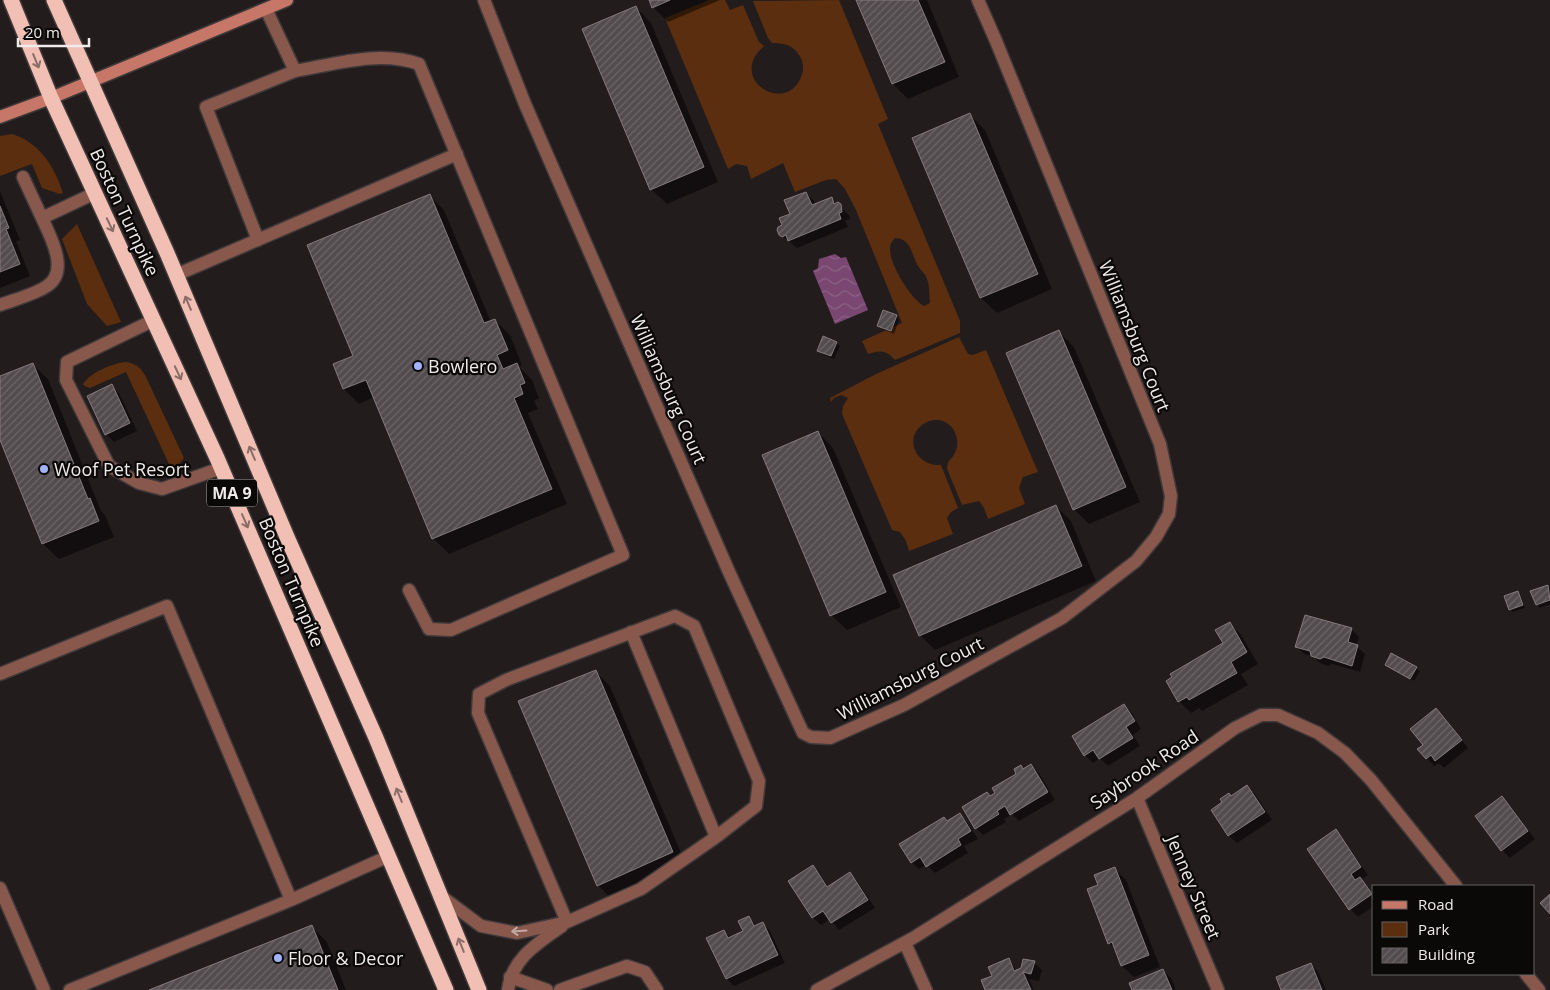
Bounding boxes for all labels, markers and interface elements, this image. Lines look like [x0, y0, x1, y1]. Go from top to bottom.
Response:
scale bar [18, 15, 89, 47]
text: 20 m [25, 22, 60, 42]
one-way arrow [32, 53, 42, 68]
street label: Boston Turnpike [85, 144, 165, 280]
one-way arrow [106, 218, 116, 233]
street label: Williamsburg Court [1094, 257, 1176, 415]
one-way arrow [183, 296, 193, 311]
street label: Williamsburg Court [625, 311, 713, 467]
place label: Bowlero [428, 354, 497, 378]
marker: Bowlero [412, 360, 424, 372]
one-way arrow [174, 365, 184, 380]
one-way arrow [246, 445, 255, 460]
place label: Woof Pet Resort [54, 457, 189, 481]
marker: Woof Pet Resort [38, 463, 50, 475]
road number: MA 9 [207, 479, 257, 506]
one-way arrow [240, 513, 250, 528]
street label: Boston Turnpike [254, 514, 330, 650]
street label: Williamsburg Court [833, 631, 987, 725]
street label: Saybrook Road [1085, 724, 1203, 814]
one-way arrow [394, 787, 403, 802]
street label: Jenney Street [1160, 829, 1227, 943]
legend [1372, 885, 1535, 975]
text: Road [1418, 894, 1454, 914]
text: Park [1418, 919, 1449, 939]
one-way arrow [512, 927, 528, 936]
one-way arrow [456, 938, 465, 953]
text: Building [1418, 944, 1475, 964]
place label: Floor & Decor [288, 946, 404, 970]
marker: Floor & Decor [272, 952, 284, 964]

